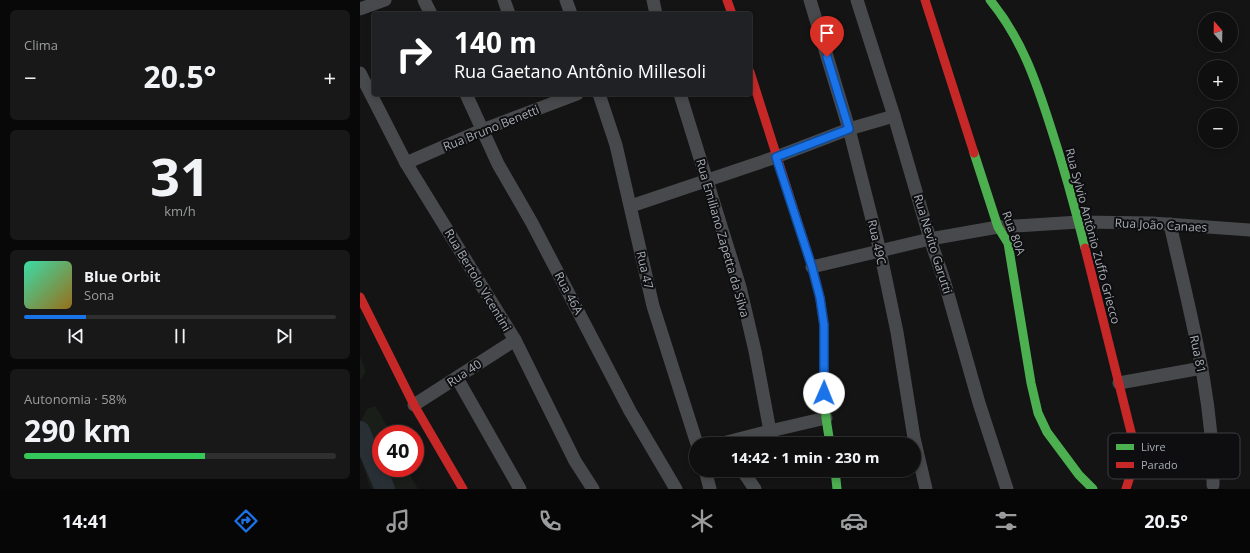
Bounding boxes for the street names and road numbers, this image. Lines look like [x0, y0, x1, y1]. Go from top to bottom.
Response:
street label: Rua Bruno Benetti [440, 101, 542, 155]
street label: Rua Sylvio Antônio Zuffo Griecco [1061, 146, 1125, 326]
street label: Rua Emiliano Zapetta da Silva [692, 157, 754, 319]
street label: Rua Nevito Garutti [910, 192, 956, 296]
street label: Rua 80A [998, 209, 1030, 258]
street label: Rua João Canaes [1114, 214, 1208, 236]
street label: Rua 49C [864, 218, 891, 267]
street label: Rua Bertolo Vicentini [441, 226, 515, 334]
street label: Rua 47 [632, 249, 658, 291]
street label: Rua 46A [551, 269, 587, 318]
street label: Rua 81 [1186, 334, 1210, 374]
street label: Rua 40 [443, 355, 485, 391]

